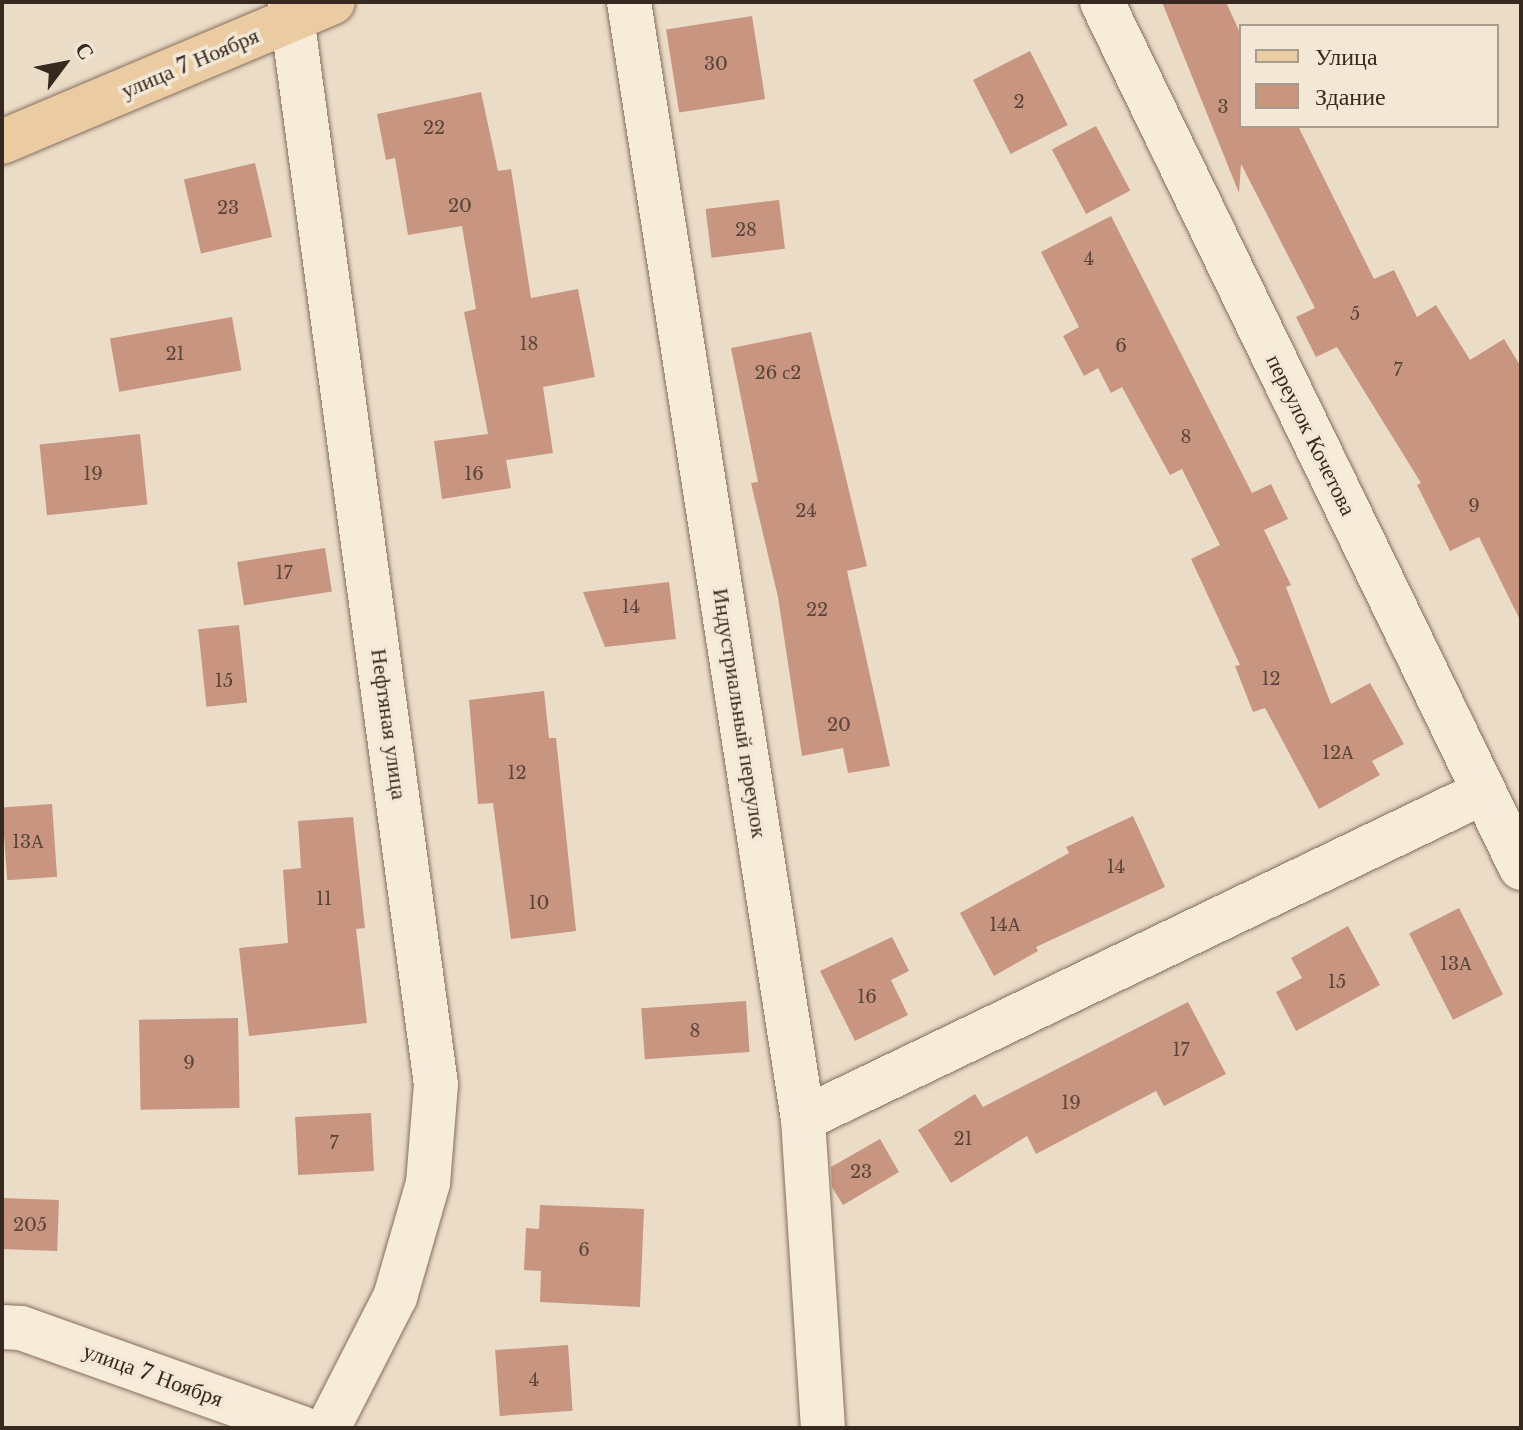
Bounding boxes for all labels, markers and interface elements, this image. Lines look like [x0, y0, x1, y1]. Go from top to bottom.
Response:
street label: улица 7 Ноября [117, 22, 263, 104]
north arrow [24, 24, 104, 104]
legend [1239, 24, 1499, 128]
text: С [69, 37, 100, 65]
text: Улица [1315, 42, 1378, 71]
house number: 30 [704, 53, 728, 75]
text: Здание [1315, 82, 1386, 111]
house number: 2 [1013, 91, 1025, 113]
house number: 3 [1217, 96, 1229, 118]
house number: 22 [423, 117, 445, 139]
house number: 20 [448, 195, 472, 217]
house number: 23 [217, 197, 239, 219]
house number: 28 [735, 219, 757, 241]
house number: 4 [1084, 248, 1094, 270]
house number: 5 [1350, 303, 1360, 325]
house number: 18 [520, 333, 538, 355]
house number: 6 [1115, 335, 1127, 357]
house number: 21 [165, 343, 185, 365]
street label: переулок Кочетова [1261, 350, 1361, 520]
house number: 7 [1393, 359, 1403, 381]
house number: 26 с2 [755, 362, 801, 384]
house number: 8 [1181, 426, 1191, 448]
house number: 19 [83, 463, 103, 485]
house number: 16 [464, 463, 484, 485]
house number: 9 [1468, 495, 1480, 517]
house number: 24 [795, 500, 817, 522]
house number: 17 [275, 562, 293, 584]
street label: Индустриальный переулок [707, 586, 773, 840]
house number: 14 [622, 596, 640, 618]
house number: 22 [806, 599, 828, 621]
street label: Нефтяная улица [365, 647, 413, 801]
house number: 12 [1261, 668, 1281, 690]
house number: 15 [215, 670, 233, 692]
house number: 20 [827, 714, 851, 736]
house number: 12А [1322, 742, 1354, 764]
house number: 12 [507, 762, 527, 784]
house number: 13А [12, 831, 44, 853]
house number: 14 [1107, 856, 1125, 878]
house number: 11 [316, 888, 332, 910]
house number: 10 [529, 892, 549, 914]
house number: 14А [989, 914, 1021, 936]
house number: 13А [1440, 953, 1472, 975]
house number: 15 [1328, 971, 1346, 993]
house number: 16 [857, 986, 877, 1008]
house number: 8 [690, 1020, 700, 1042]
house number: 17 [1172, 1039, 1190, 1061]
house number: 9 [183, 1052, 195, 1074]
house number: 19 [1061, 1092, 1081, 1114]
house number: 21 [953, 1128, 973, 1150]
house number: 7 [329, 1132, 339, 1154]
house number: 23 [850, 1161, 872, 1183]
house number: 205 [13, 1214, 47, 1236]
house number: 6 [578, 1239, 590, 1261]
street label: улица 7 Ноября [79, 1337, 227, 1413]
house number: 4 [529, 1369, 539, 1391]

